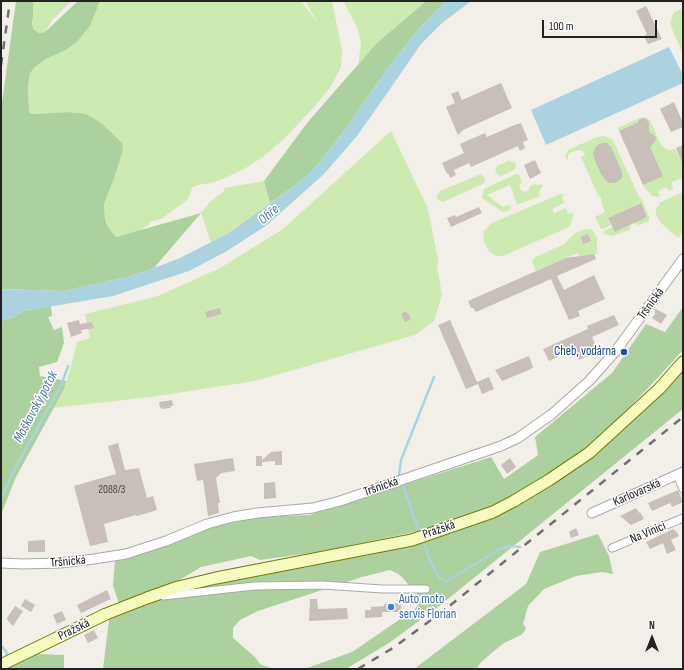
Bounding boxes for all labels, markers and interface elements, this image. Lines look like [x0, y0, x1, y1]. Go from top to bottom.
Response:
scale bar [544, 12, 659, 38]
text: 100 m [549, 19, 574, 34]
water label: Ohře [255, 202, 283, 228]
street label: Tršnická [634, 285, 668, 323]
place label: Cheb, vodárna [554, 344, 616, 360]
marker: Cheb, vodárna [619, 347, 629, 357]
water label: Maškovský potok [10, 368, 62, 446]
street label: Tršnická [362, 474, 400, 500]
street label: Karlovarská [611, 476, 663, 510]
house number: 2088/3 [99, 483, 125, 497]
street label: Pražská [421, 517, 457, 543]
street label: Na Vinici [628, 518, 668, 548]
street label: Tršnická [50, 553, 86, 571]
place label: Auto moto servis Florian [399, 592, 456, 623]
marker: Auto moto servis Florian [386, 602, 396, 612]
street label: Pražská [56, 616, 92, 644]
north arrow [632, 618, 672, 658]
text: N [649, 619, 655, 632]

